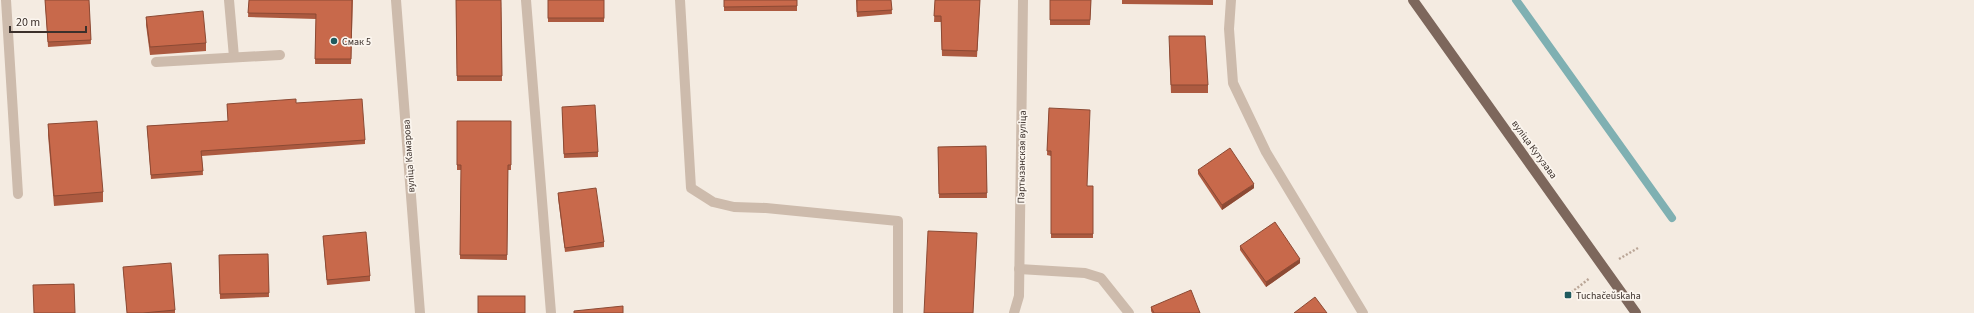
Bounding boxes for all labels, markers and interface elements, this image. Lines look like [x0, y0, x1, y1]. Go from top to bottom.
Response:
scale bar [10, 8, 86, 34]
text: 20 m [16, 14, 40, 31]
place label: Смак 5 [342, 35, 371, 49]
marker: Смак 5 [329, 36, 339, 46]
street label: Партызанская вуліца [1014, 110, 1030, 204]
street label: вуліца Кутузава [1508, 117, 1560, 182]
street label: вуліца Камарова [399, 119, 419, 193]
place label: Tuchačeŭskaha [1576, 289, 1641, 303]
marker: Tuchačeŭskaha [1563, 290, 1573, 300]

